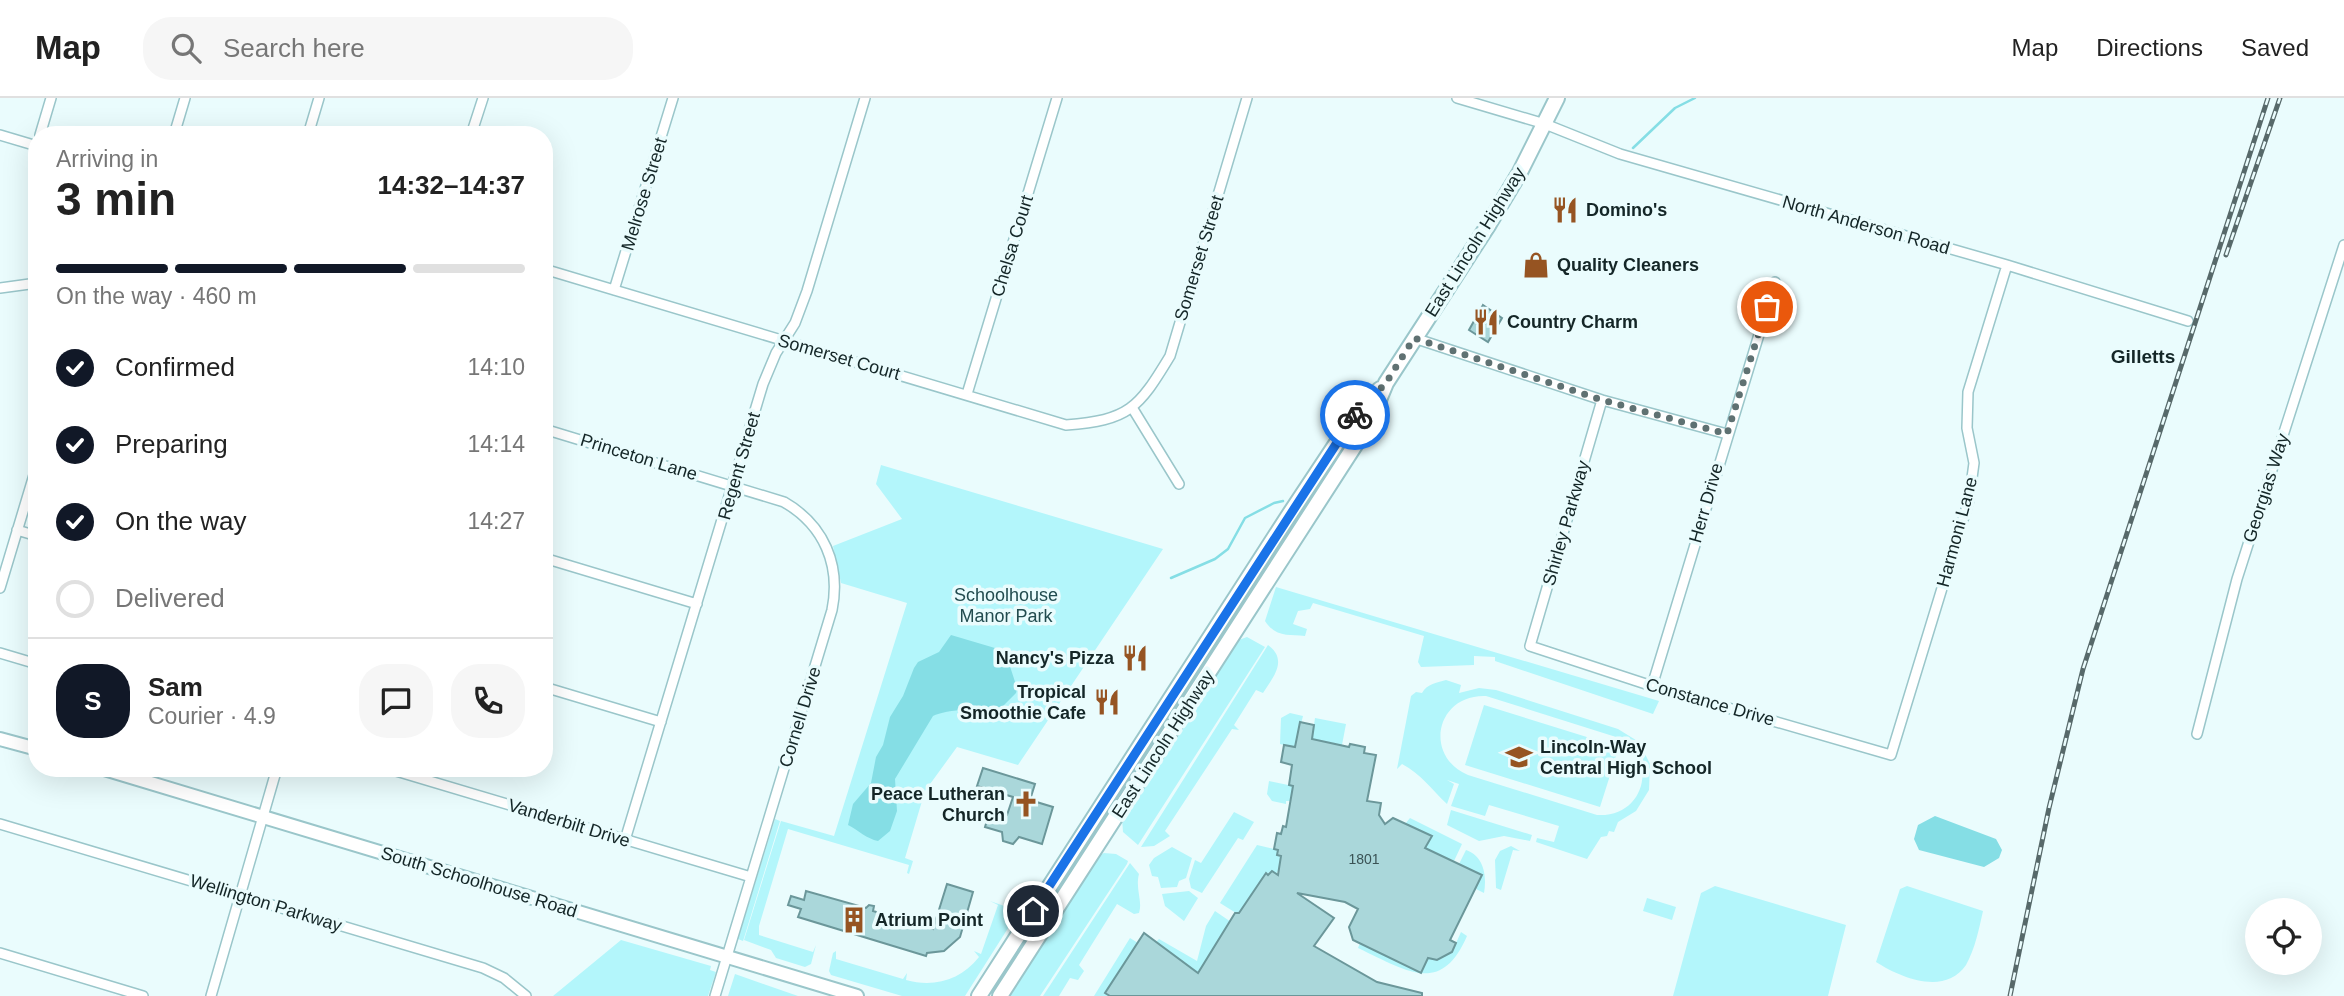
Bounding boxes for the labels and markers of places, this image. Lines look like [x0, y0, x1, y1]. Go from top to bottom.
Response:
restaurant icon: Domino's [1550, 195, 1580, 225]
place label: Domino's [1586, 200, 1667, 220]
shop icon: Quality Cleaners [1521, 250, 1551, 280]
place label: Quality Cleaners [1557, 255, 1699, 275]
pin [1737, 277, 1797, 337]
restaurant icon: Country Charm [1471, 307, 1501, 337]
place label: Country Charm [1507, 312, 1638, 332]
restaurant icon: Nancy's Pizza [1120, 643, 1150, 673]
place label: Nancy's Pizza [996, 648, 1115, 668]
place label: Tropical Smoothie Cafe [960, 682, 1086, 723]
restaurant icon: Tropical Smoothie Cafe [1092, 687, 1122, 717]
place label: Lincoln-Way Central High School [1540, 737, 1712, 778]
school or university icon: Lincoln-Way Central High School [1504, 742, 1534, 772]
place label: Peace Lutheran Church [871, 784, 1005, 825]
church icon: Peace Lutheran Church [1011, 789, 1041, 819]
pin [1003, 881, 1063, 941]
building icon: Atrium Point [839, 905, 869, 935]
place label: Atrium Point [875, 910, 983, 930]

